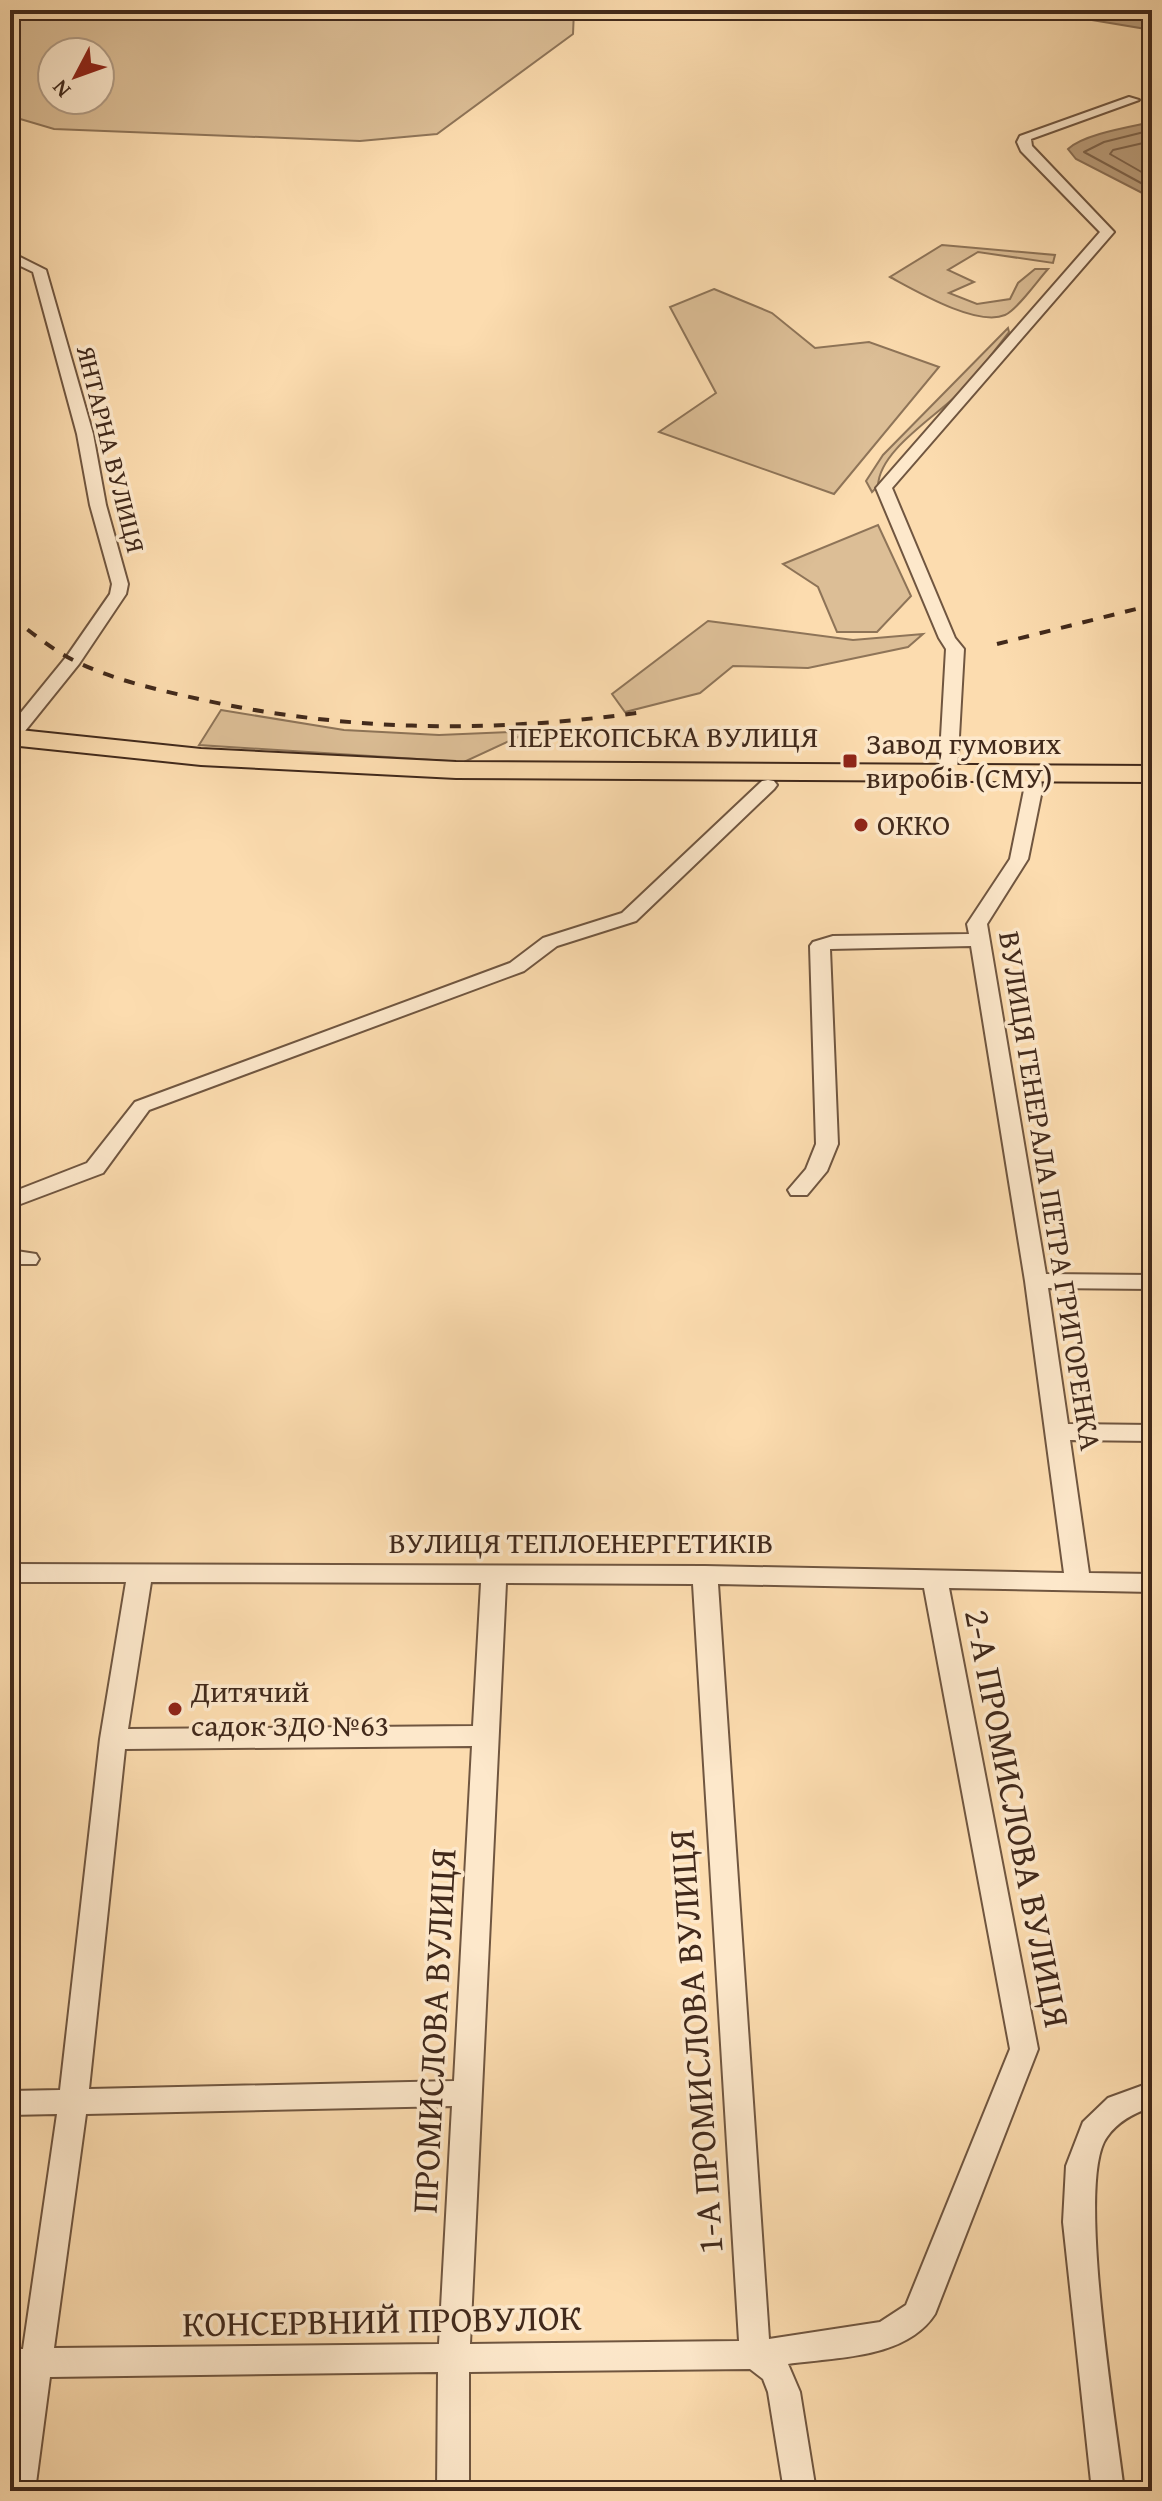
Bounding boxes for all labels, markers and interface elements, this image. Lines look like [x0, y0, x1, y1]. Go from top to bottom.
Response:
north arrow [36, 36, 116, 116]
text: N [44, 73, 78, 105]
street label: ЯНТАРНА ВУЛИЦЯ [67, 340, 156, 557]
street label: ПЕРЕКОПСЬКА ВУЛИЦЯ [508, 714, 818, 758]
place label: Завод гумових виробів (СМУ) [866, 721, 1062, 799]
marker: Завод гумових виробів (СМУ) [841, 752, 859, 770]
place label: ОККО [877, 802, 950, 846]
marker: ОККО [852, 816, 870, 834]
street label: ВУЛИЦЯ ГЕНЕРАЛА ПЕТРА ГРИГОРЕНКА [988, 928, 1114, 1453]
street label: ВУЛИЦЯ ТЕПЛОЕНЕРГЕТИКІВ [389, 1520, 773, 1564]
street label: 2-А ПРОМИСЛОВА ВУЛИЦЯ [952, 1604, 1085, 2031]
place label: Дитячий садок ЗДО №63 [190, 1669, 389, 1747]
marker: Дитячий садок ЗДО №63 [166, 1700, 184, 1718]
street label: 1-А ПРОМИСЛОВА ВУЛИЦЯ [653, 1828, 736, 2256]
street label: ПРОМИСЛОВА ВУЛИЦЯ [396, 1847, 469, 2215]
street label: КОНСЕРВНИЙ ПРОВУЛОК [182, 2290, 582, 2349]

